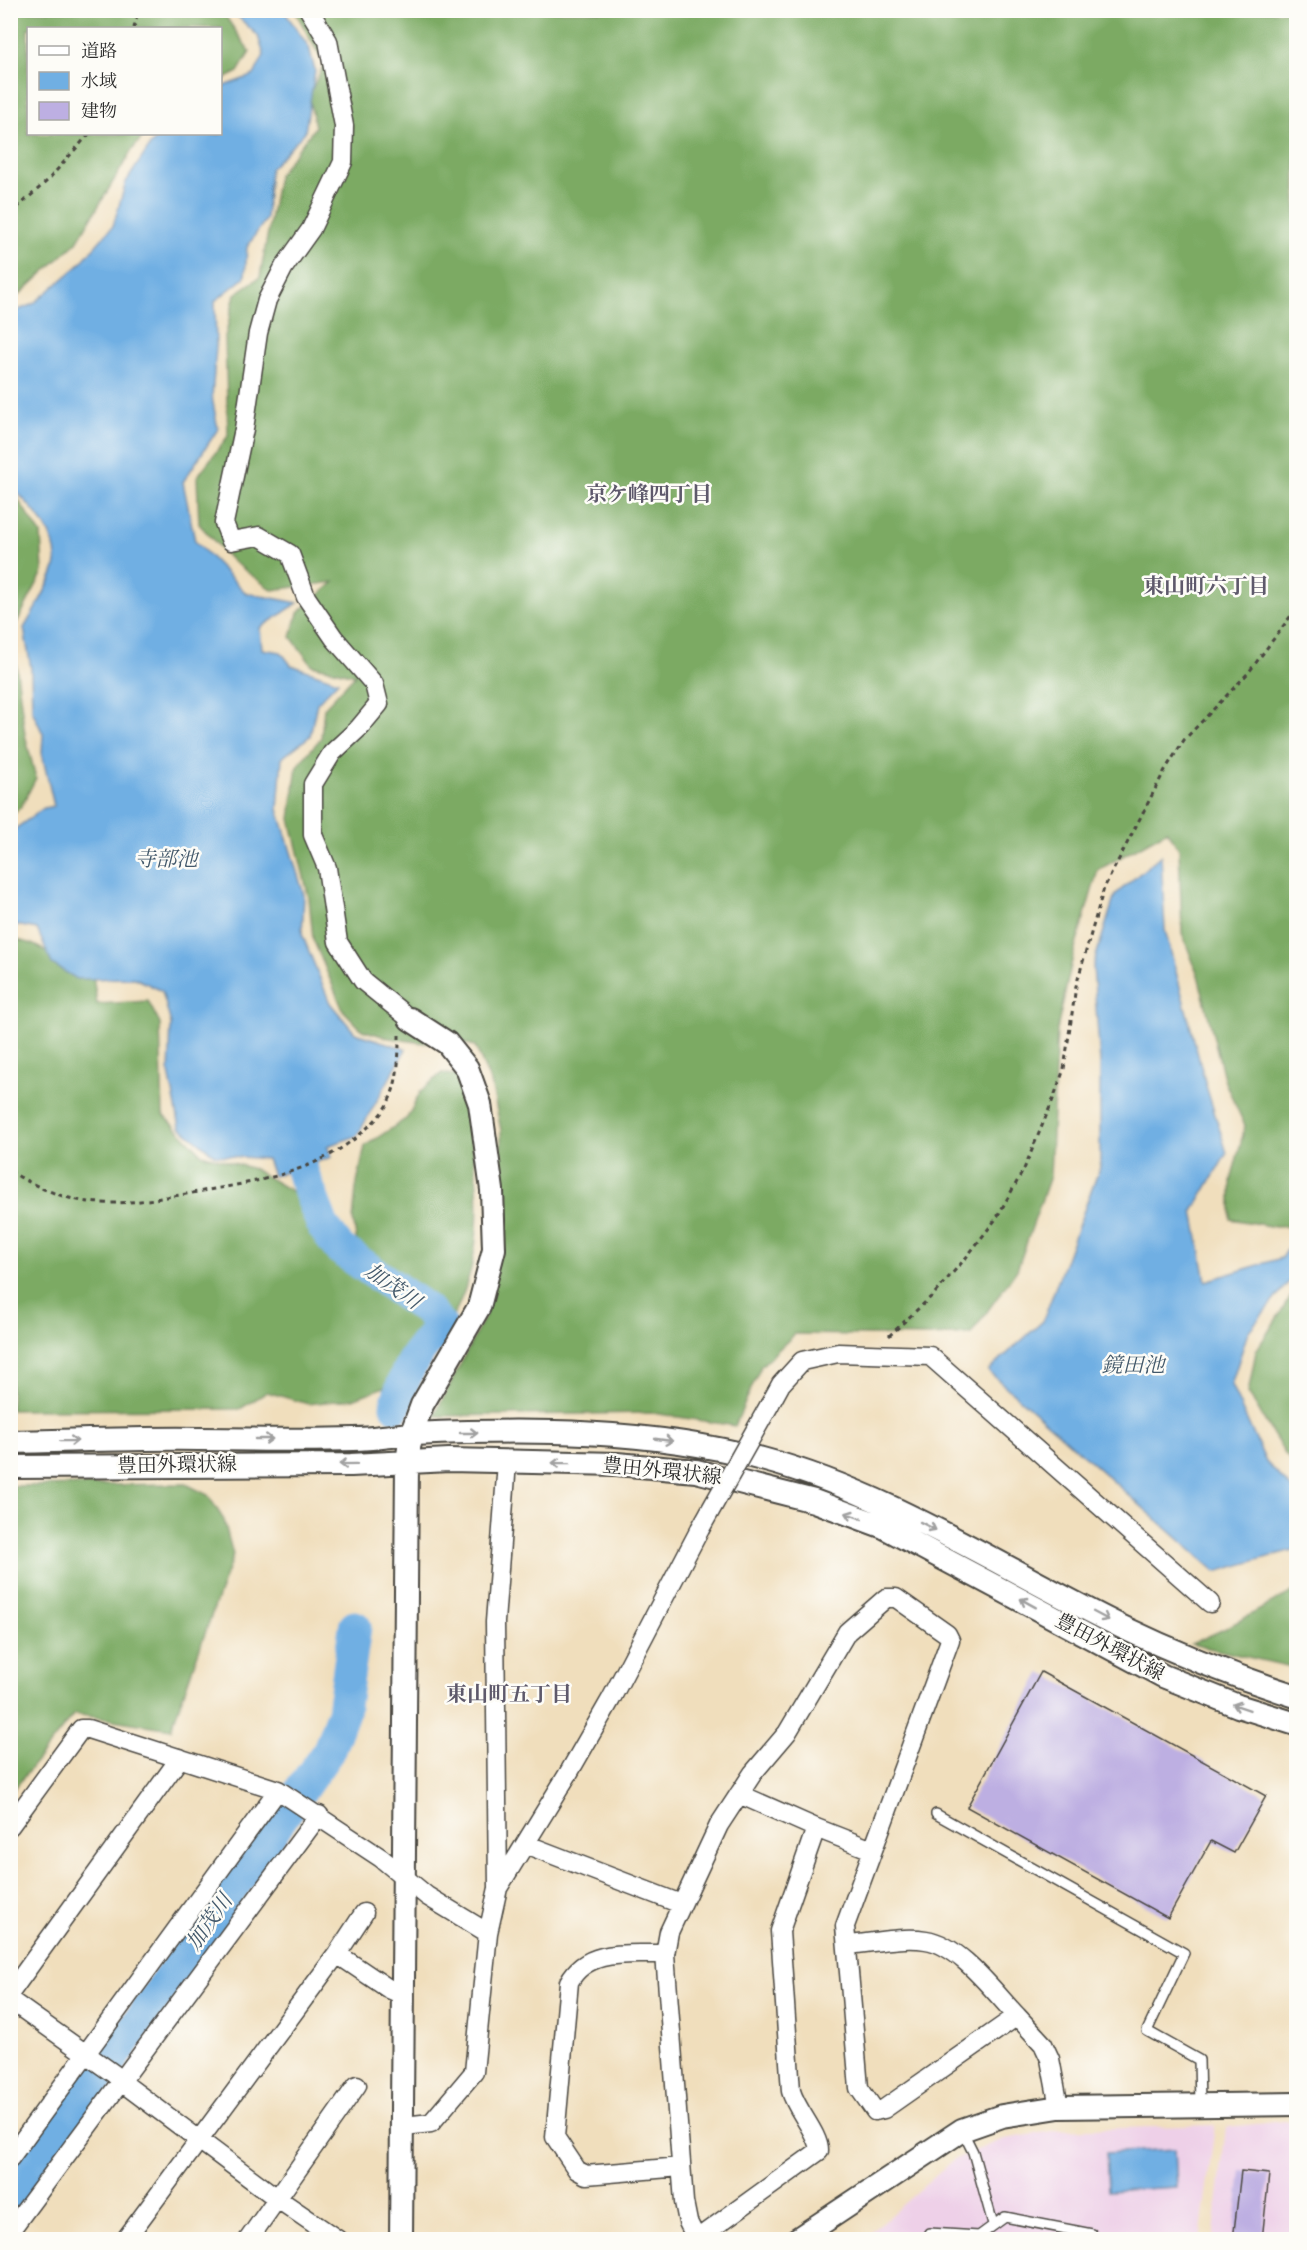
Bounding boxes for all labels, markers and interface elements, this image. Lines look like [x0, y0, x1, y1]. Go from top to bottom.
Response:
legend [27, 27, 222, 135]
text: 道路 [81, 41, 117, 62]
text: 水域 [81, 71, 117, 92]
text: 建物 [81, 101, 117, 122]
district label: 京ケ峰四丁目 [586, 482, 712, 506]
district label: 東山町六丁目 [1143, 574, 1269, 598]
water label: 寺部池 [135, 847, 199, 871]
water label: 加茂川 [360, 1258, 427, 1315]
water label: 鏡田池 [1102, 1353, 1166, 1377]
one-way arrow [459, 1427, 479, 1439]
one-way arrow [253, 1433, 273, 1445]
one-way arrow [58, 1435, 78, 1447]
one-way arrow [654, 1435, 673, 1446]
street label: 豊田外環状線 [117, 1452, 237, 1478]
street label: 豊田外環状線 [601, 1453, 723, 1489]
one-way arrow [551, 1457, 571, 1469]
one-way arrow [339, 1459, 359, 1470]
one-way arrow [845, 1510, 864, 1521]
one-way arrow [918, 1521, 936, 1532]
one-way arrow [1020, 1597, 1037, 1609]
street label: 豊田外環状線 [1052, 1609, 1168, 1685]
one-way arrow [1092, 1610, 1109, 1622]
district label: 東山町五丁目 [446, 1682, 572, 1706]
one-way arrow [1232, 1700, 1251, 1711]
water label: 加茂川 [181, 1888, 238, 1955]

